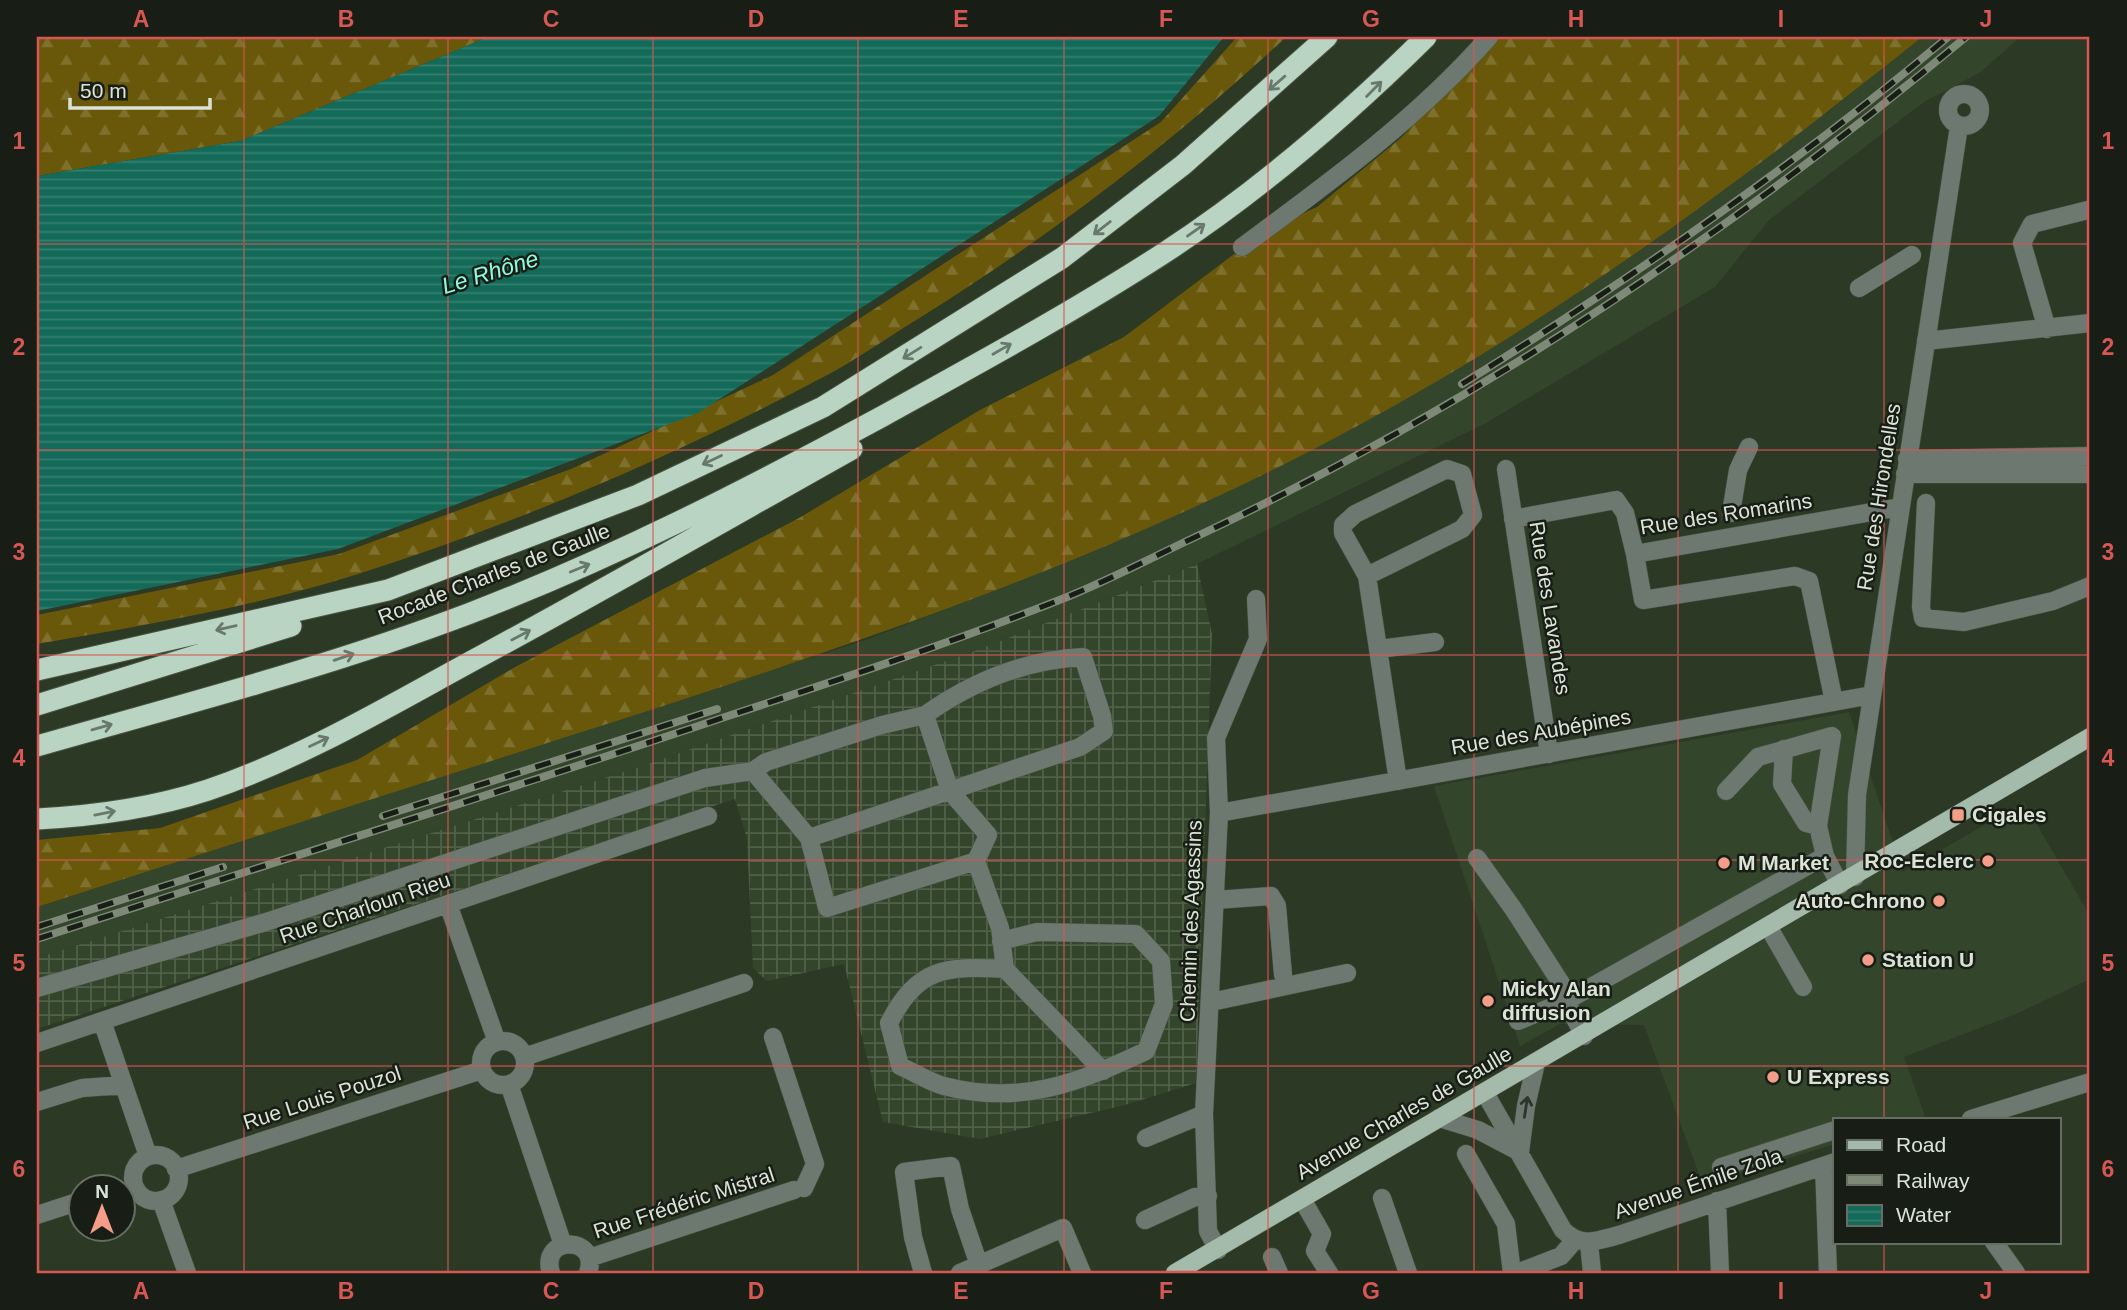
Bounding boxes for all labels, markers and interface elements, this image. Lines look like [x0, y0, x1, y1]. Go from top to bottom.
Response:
text: A [133, 6, 149, 32]
text: B [338, 6, 354, 32]
text: C [543, 6, 559, 32]
text: D [748, 6, 764, 32]
text: E [953, 6, 969, 32]
text: F [1159, 6, 1173, 32]
text: G [1362, 6, 1380, 32]
text: H [1568, 6, 1584, 32]
text: I [1778, 6, 1784, 32]
text: J [1980, 6, 1992, 32]
scale bar [70, 66, 210, 110]
one-way arrow [1269, 74, 1286, 91]
text: 50 m [80, 79, 127, 102]
one-way arrow [1365, 80, 1382, 97]
text: 1 [13, 128, 26, 154]
text: 1 [2102, 128, 2115, 154]
one-way arrow [1093, 220, 1111, 235]
one-way arrow [1186, 223, 1205, 237]
water label: Le Rhône [439, 245, 541, 299]
text: 2 [13, 334, 25, 360]
text: 2 [2102, 334, 2114, 360]
one-way arrow [991, 342, 1012, 355]
one-way arrow [902, 346, 922, 360]
street label: Rue des Hirondelles [1852, 402, 1905, 592]
one-way arrow [702, 454, 723, 468]
street label: Rue des Romarins [1638, 489, 1814, 538]
street label: Rocade Charles de Gaulle [375, 519, 613, 628]
street label: Rue des Lavandes [1525, 520, 1576, 696]
text: 3 [13, 539, 25, 565]
text: 3 [2102, 539, 2114, 565]
one-way arrow [569, 561, 590, 574]
one-way arrow [215, 622, 238, 635]
one-way arrow [510, 628, 530, 642]
one-way arrow [333, 650, 355, 662]
street label: Rue des Aubépines [1449, 704, 1633, 759]
one-way arrow [91, 720, 113, 733]
one-way arrow [309, 734, 330, 747]
text: 4 [13, 745, 26, 771]
text: 4 [2102, 745, 2115, 771]
place label: Cigales [1972, 803, 2047, 826]
one-way arrow [93, 806, 116, 819]
marker: Cigales [1950, 807, 1966, 823]
street label: Chemin des Agassins [1175, 820, 1206, 1022]
place label: Roc-Eclerc [1864, 849, 1974, 872]
place label: M Market [1738, 851, 1829, 874]
marker: Roc-Eclerc [1980, 853, 1996, 869]
marker: M Market [1716, 855, 1732, 871]
street label: Rue Charloun Rieu [277, 868, 453, 947]
place label: Auto-Chrono [1796, 889, 1925, 912]
marker: Auto-Chrono [1931, 893, 1947, 909]
place label: Station U [1882, 948, 1974, 971]
text: 5 [13, 950, 26, 976]
text: 5 [2102, 950, 2115, 976]
marker: Station U [1860, 952, 1876, 968]
place label: Micky Alan diffusion [1502, 977, 1611, 1024]
marker: Micky Alan diffusion [1480, 993, 1496, 1009]
street label: Avenue Charles de Gaulle [1292, 1041, 1515, 1184]
street label: Rue Louis Pouzol [240, 1061, 404, 1134]
place label: U Express [1787, 1065, 1890, 1088]
marker: U Express [1765, 1069, 1781, 1085]
one-way arrow [1520, 1096, 1533, 1119]
legend [1833, 1118, 2060, 1244]
text: Road [1896, 1133, 1946, 1156]
street label: Avenue Émile Zola [1611, 1144, 1785, 1223]
text: 6 [13, 1156, 25, 1182]
text: 6 [2102, 1156, 2114, 1182]
street label: Rue Frédéric Mistral [590, 1162, 777, 1243]
text: Railway [1896, 1169, 1970, 1192]
north arrow [66, 1174, 136, 1244]
text: N [95, 1181, 109, 1202]
text: Water [1896, 1203, 1951, 1226]
text: A [133, 1278, 149, 1304]
text: B [338, 1278, 354, 1304]
text: C [543, 1278, 559, 1304]
text: D [748, 1278, 764, 1304]
text: E [953, 1278, 969, 1304]
text: F [1159, 1278, 1173, 1304]
text: G [1362, 1278, 1380, 1304]
text: H [1568, 1278, 1584, 1304]
text: I [1778, 1278, 1784, 1304]
text: J [1980, 1278, 1992, 1304]

